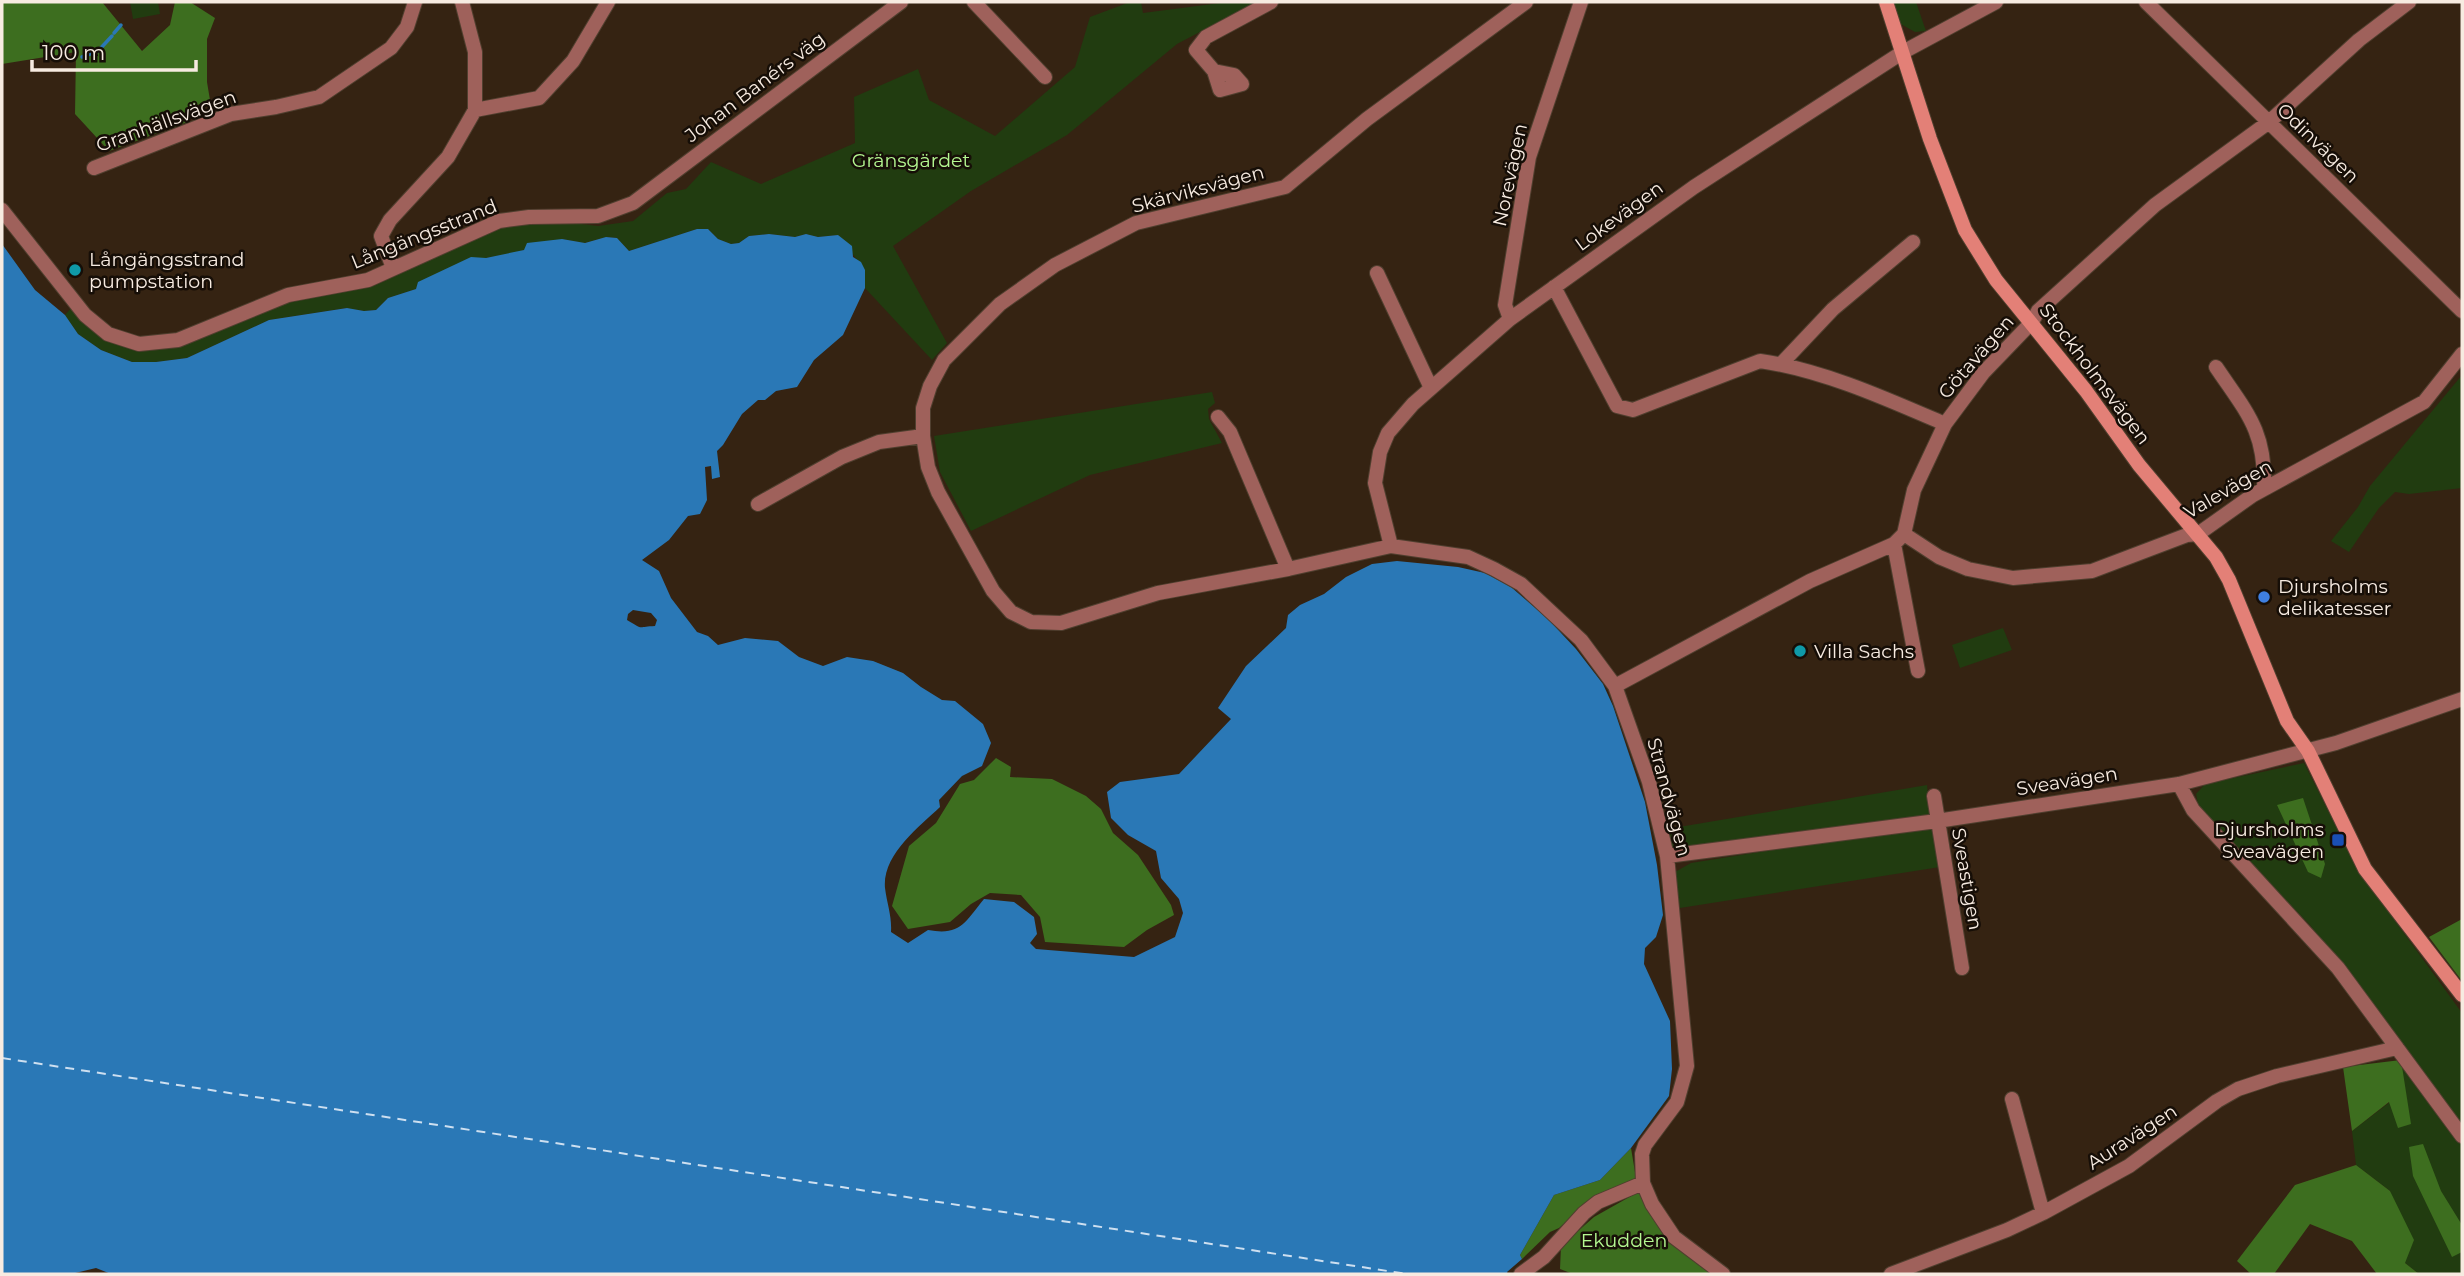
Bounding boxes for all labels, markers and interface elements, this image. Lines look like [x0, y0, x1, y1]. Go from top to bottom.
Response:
street label: Johan Banérs väg [680, 27, 829, 148]
scale bar [32, 28, 196, 72]
text: 100 m [42, 40, 105, 65]
street label: Granhällsvägen [93, 85, 239, 157]
street label: Odinvägen [2272, 98, 2364, 188]
street label: Norevägen [1488, 122, 1532, 228]
park label: Gränsgärdet [852, 149, 971, 172]
street label: Skärviksvägen [1129, 160, 1267, 218]
street label: Lokevägen [1570, 176, 1668, 256]
street label: Långängsstrand [348, 194, 500, 274]
place label: Långängsstrand pumpstation [89, 248, 244, 293]
marker: Långängsstrand pumpstation [67, 262, 83, 278]
street label: Stockholmsvägen [2035, 299, 2155, 449]
street label: Götavägen [1933, 310, 2019, 404]
street label: Valevägen [2180, 454, 2276, 524]
place label: Djursholms delikatesser [2278, 575, 2391, 620]
marker: Djursholms delikatesser [2256, 589, 2272, 605]
place label: Villa Sachs [1814, 640, 1914, 663]
marker: Villa Sachs [1792, 643, 1808, 659]
street label: Strandvägen [1642, 735, 1696, 859]
street label: Sveavägen [2015, 762, 2119, 800]
place label: Djursholms Sveavägen [2214, 818, 2324, 863]
street label: Sveastigen [1947, 826, 1987, 932]
marker: Djursholms Sveavägen [2330, 832, 2346, 848]
street label: Auravägen [2083, 1099, 2181, 1175]
park label: Ekudden [1581, 1229, 1667, 1252]

